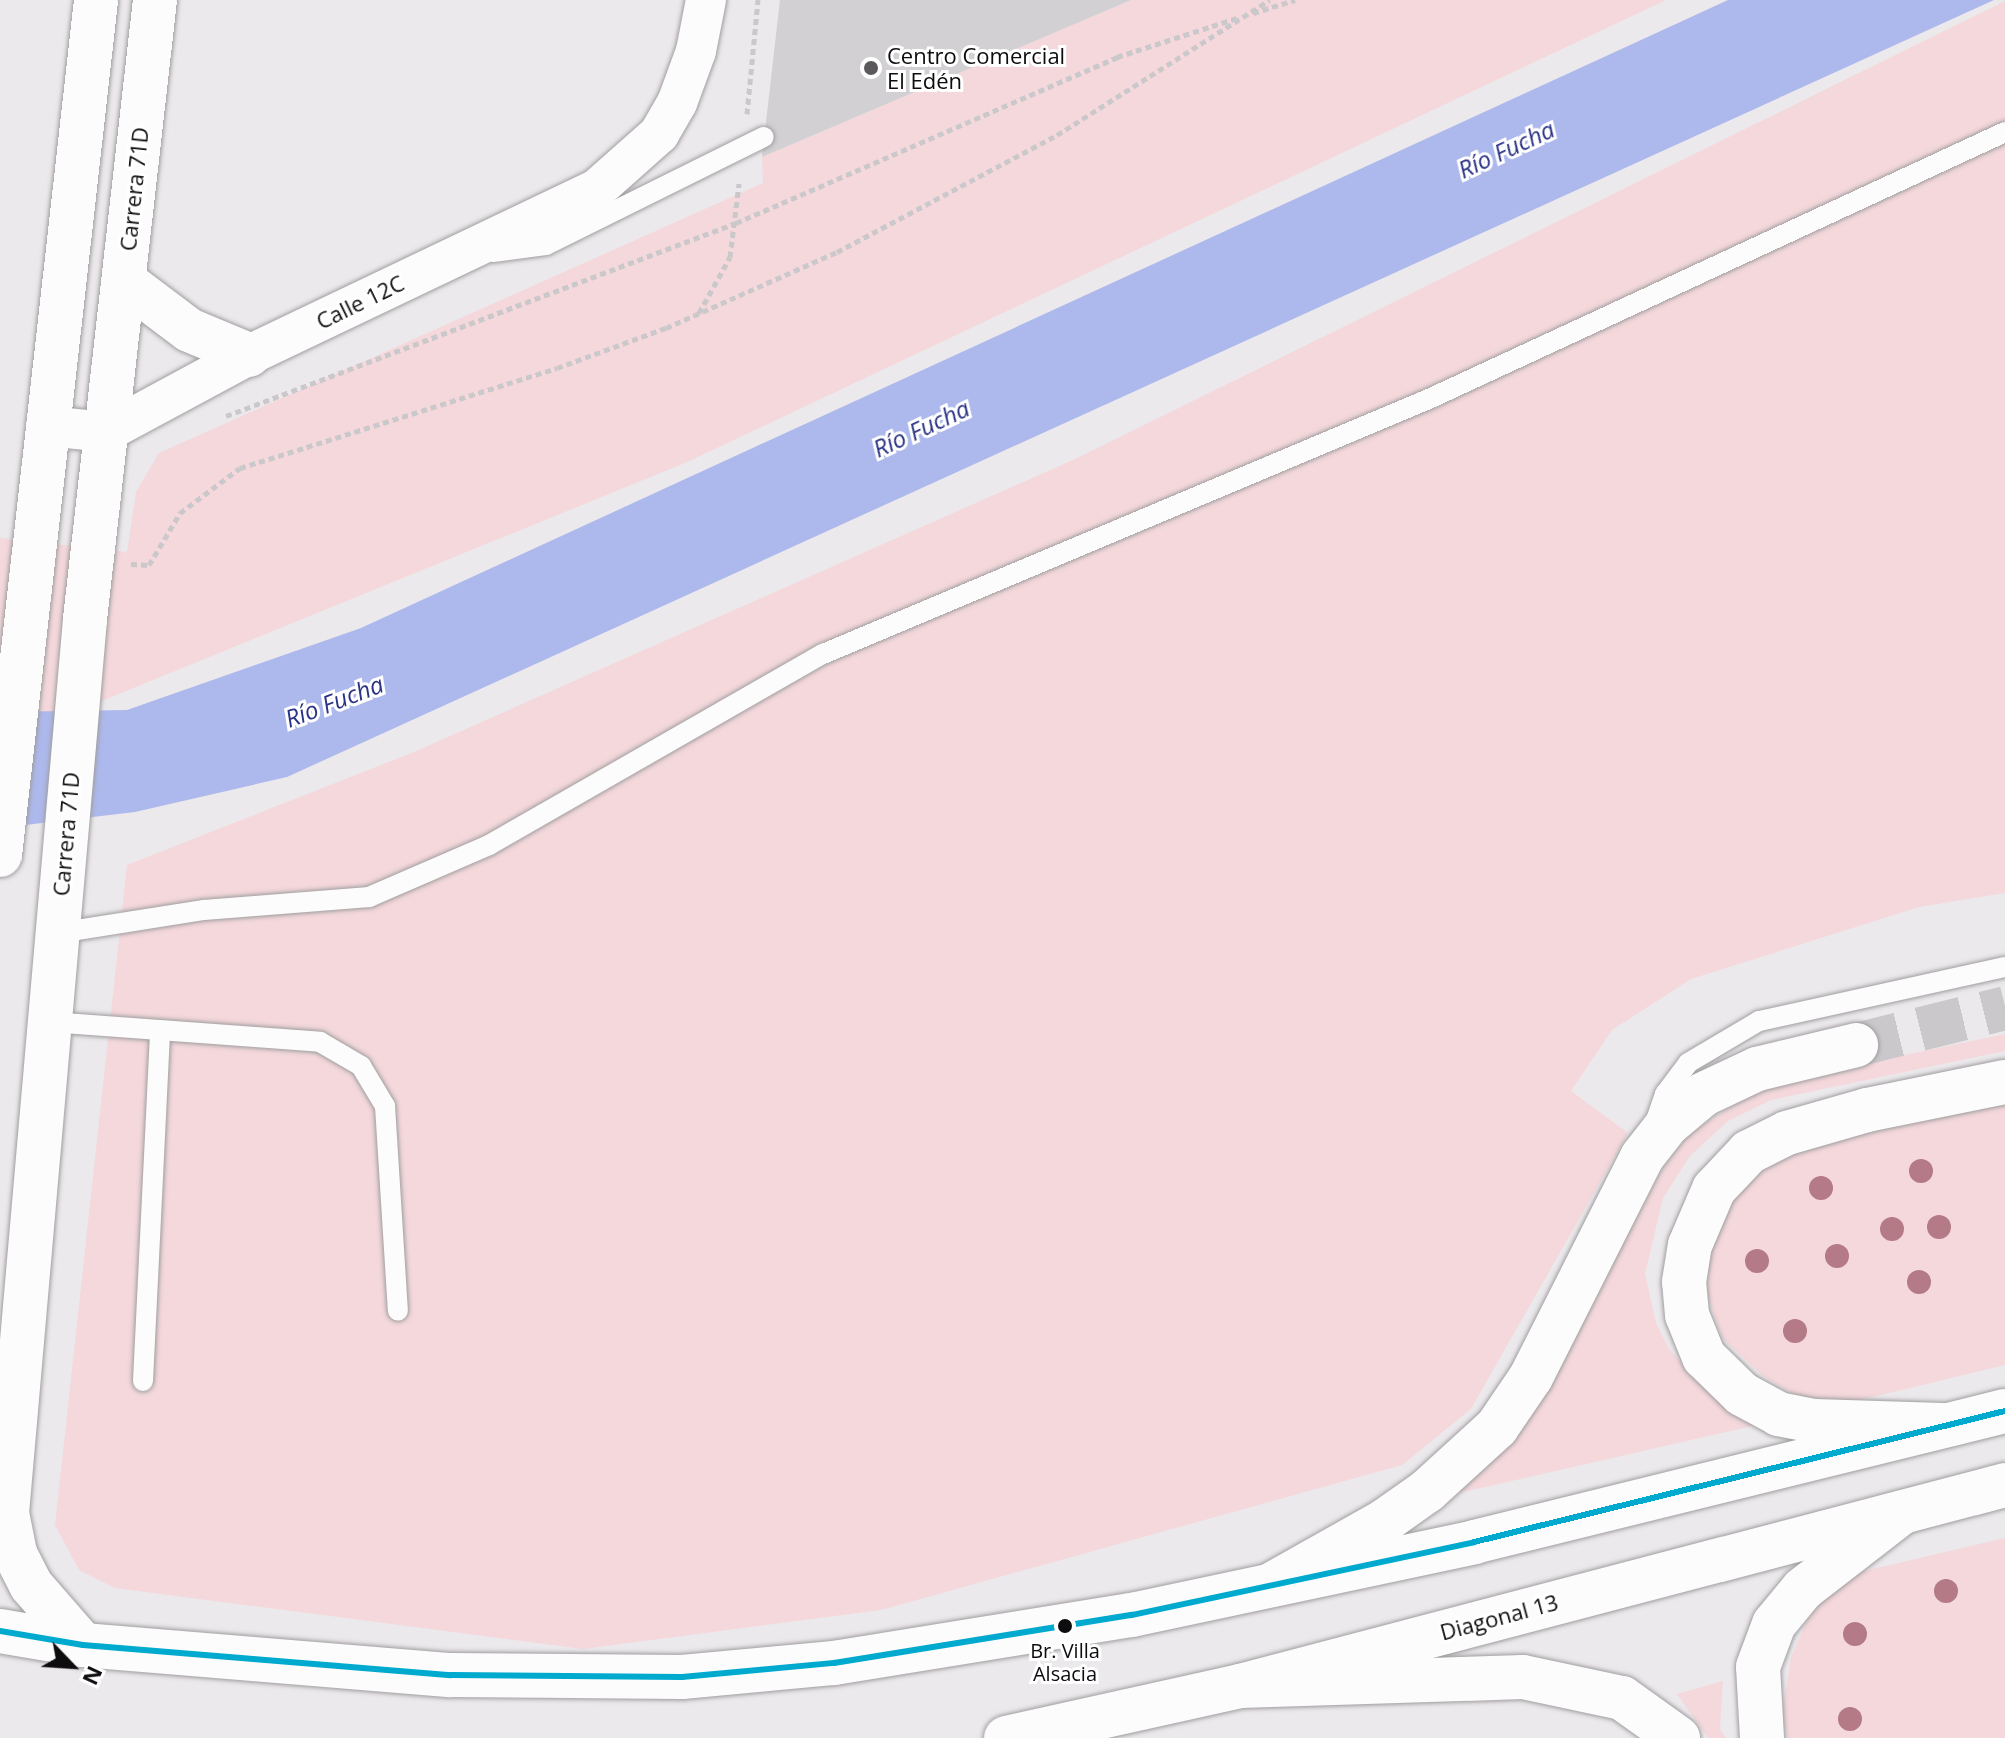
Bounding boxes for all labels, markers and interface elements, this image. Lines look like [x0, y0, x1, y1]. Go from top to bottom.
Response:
place label: Centro Comercial El Edén [887, 42, 1065, 94]
marker: Centro Comercial El Edén [862, 59, 880, 77]
water label: Río Fucha [1453, 114, 1559, 184]
street label: Carrera 71D [114, 126, 154, 252]
street label: Calle 12C [312, 269, 408, 335]
water label: Río Fucha [868, 393, 974, 463]
water label: Río Fucha [281, 669, 387, 733]
street label: Carrera 71D [47, 771, 85, 897]
street label: Diagonal 13 [1437, 1589, 1561, 1645]
marker: Br. Villa Alsacia [1057, 1618, 1073, 1634]
north arrow [32, 1626, 112, 1706]
place label: Br. Villa Alsacia [1030, 1638, 1100, 1685]
text: N [76, 1662, 111, 1691]

